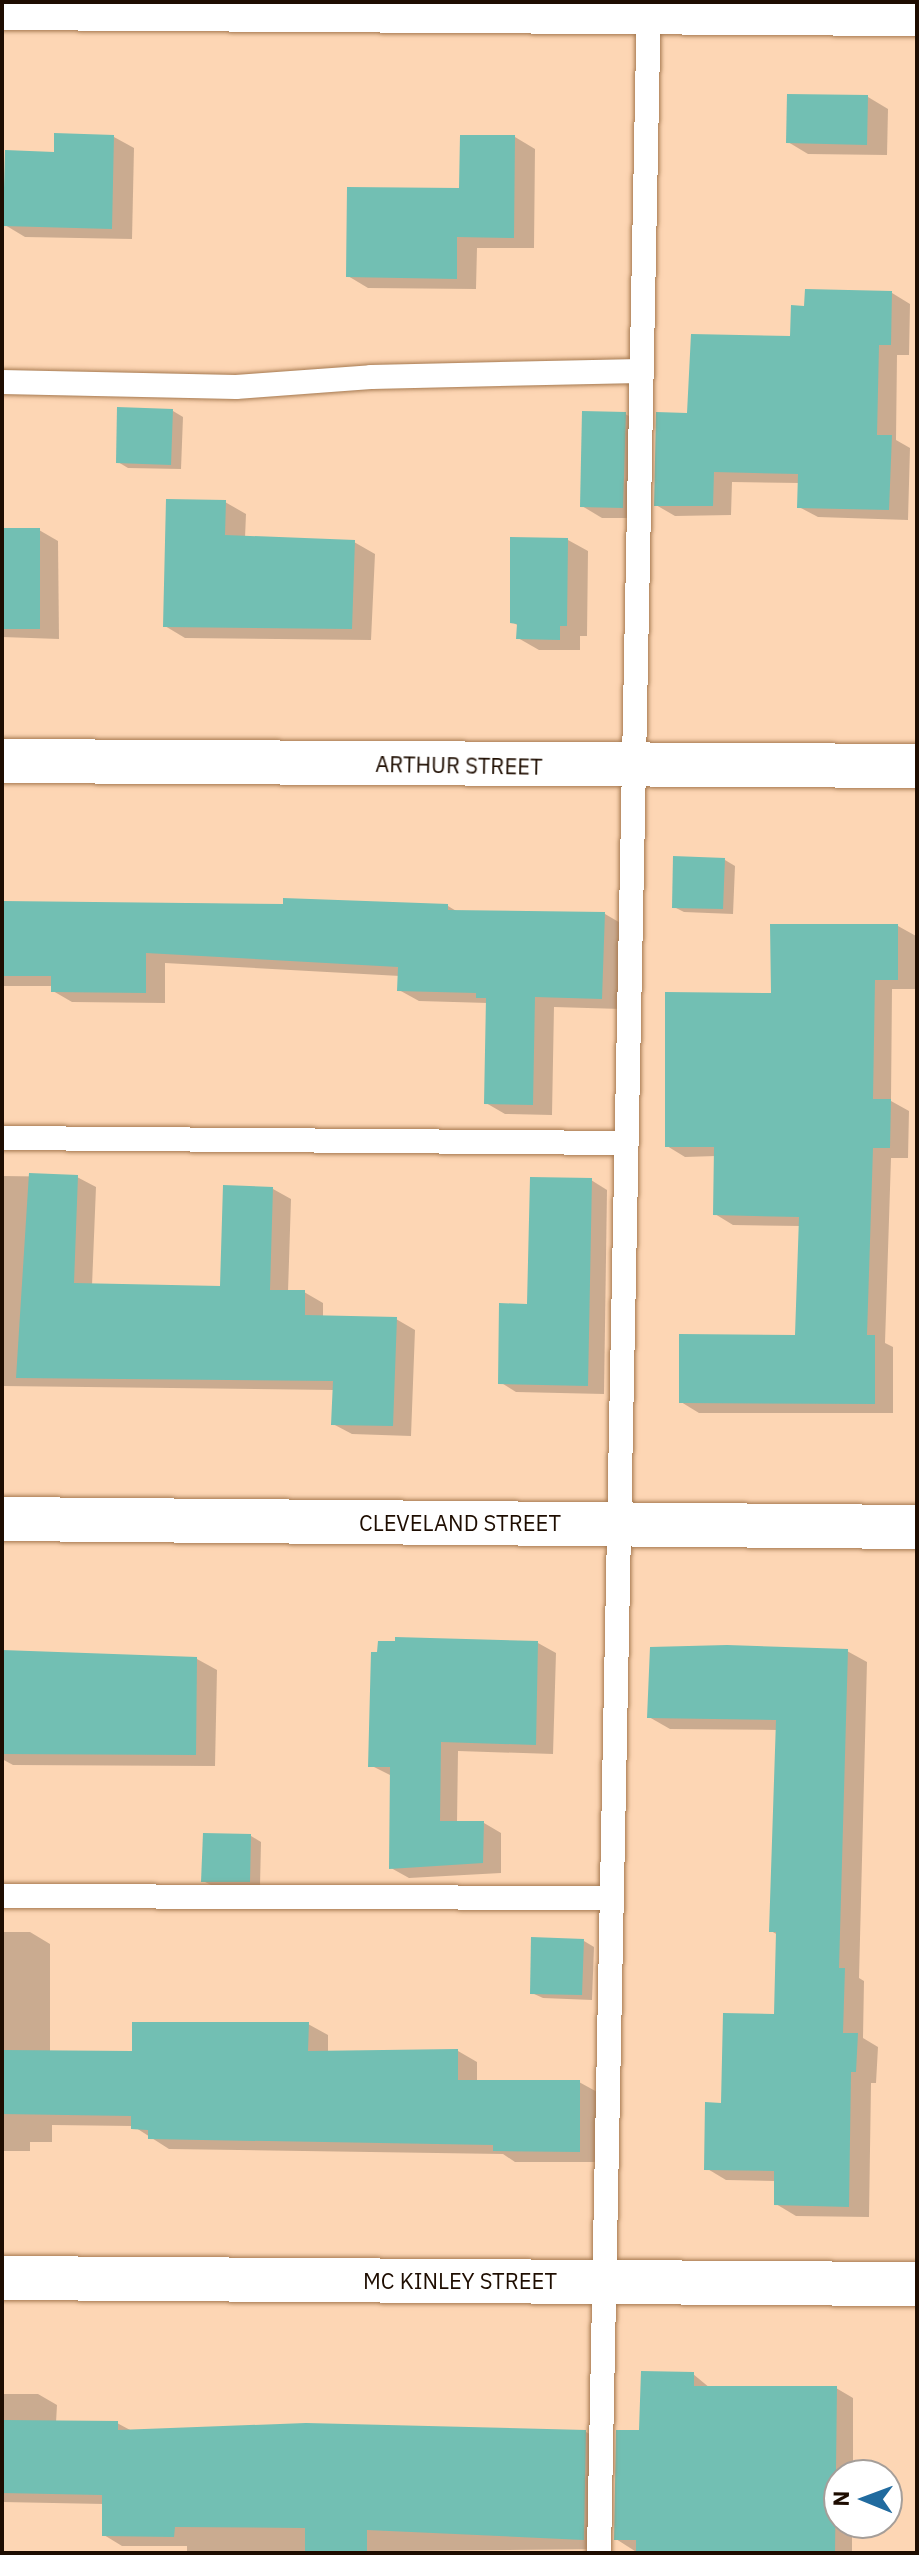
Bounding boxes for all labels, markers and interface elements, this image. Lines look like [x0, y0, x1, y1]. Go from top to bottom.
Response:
street label: ARTHUR STREET [375, 750, 543, 780]
street label: CLEVELAND STREET [359, 1510, 561, 1536]
street label: MC KINLEY STREET [363, 2268, 557, 2294]
north arrow [823, 2459, 903, 2539]
text: N [826, 2490, 855, 2507]

